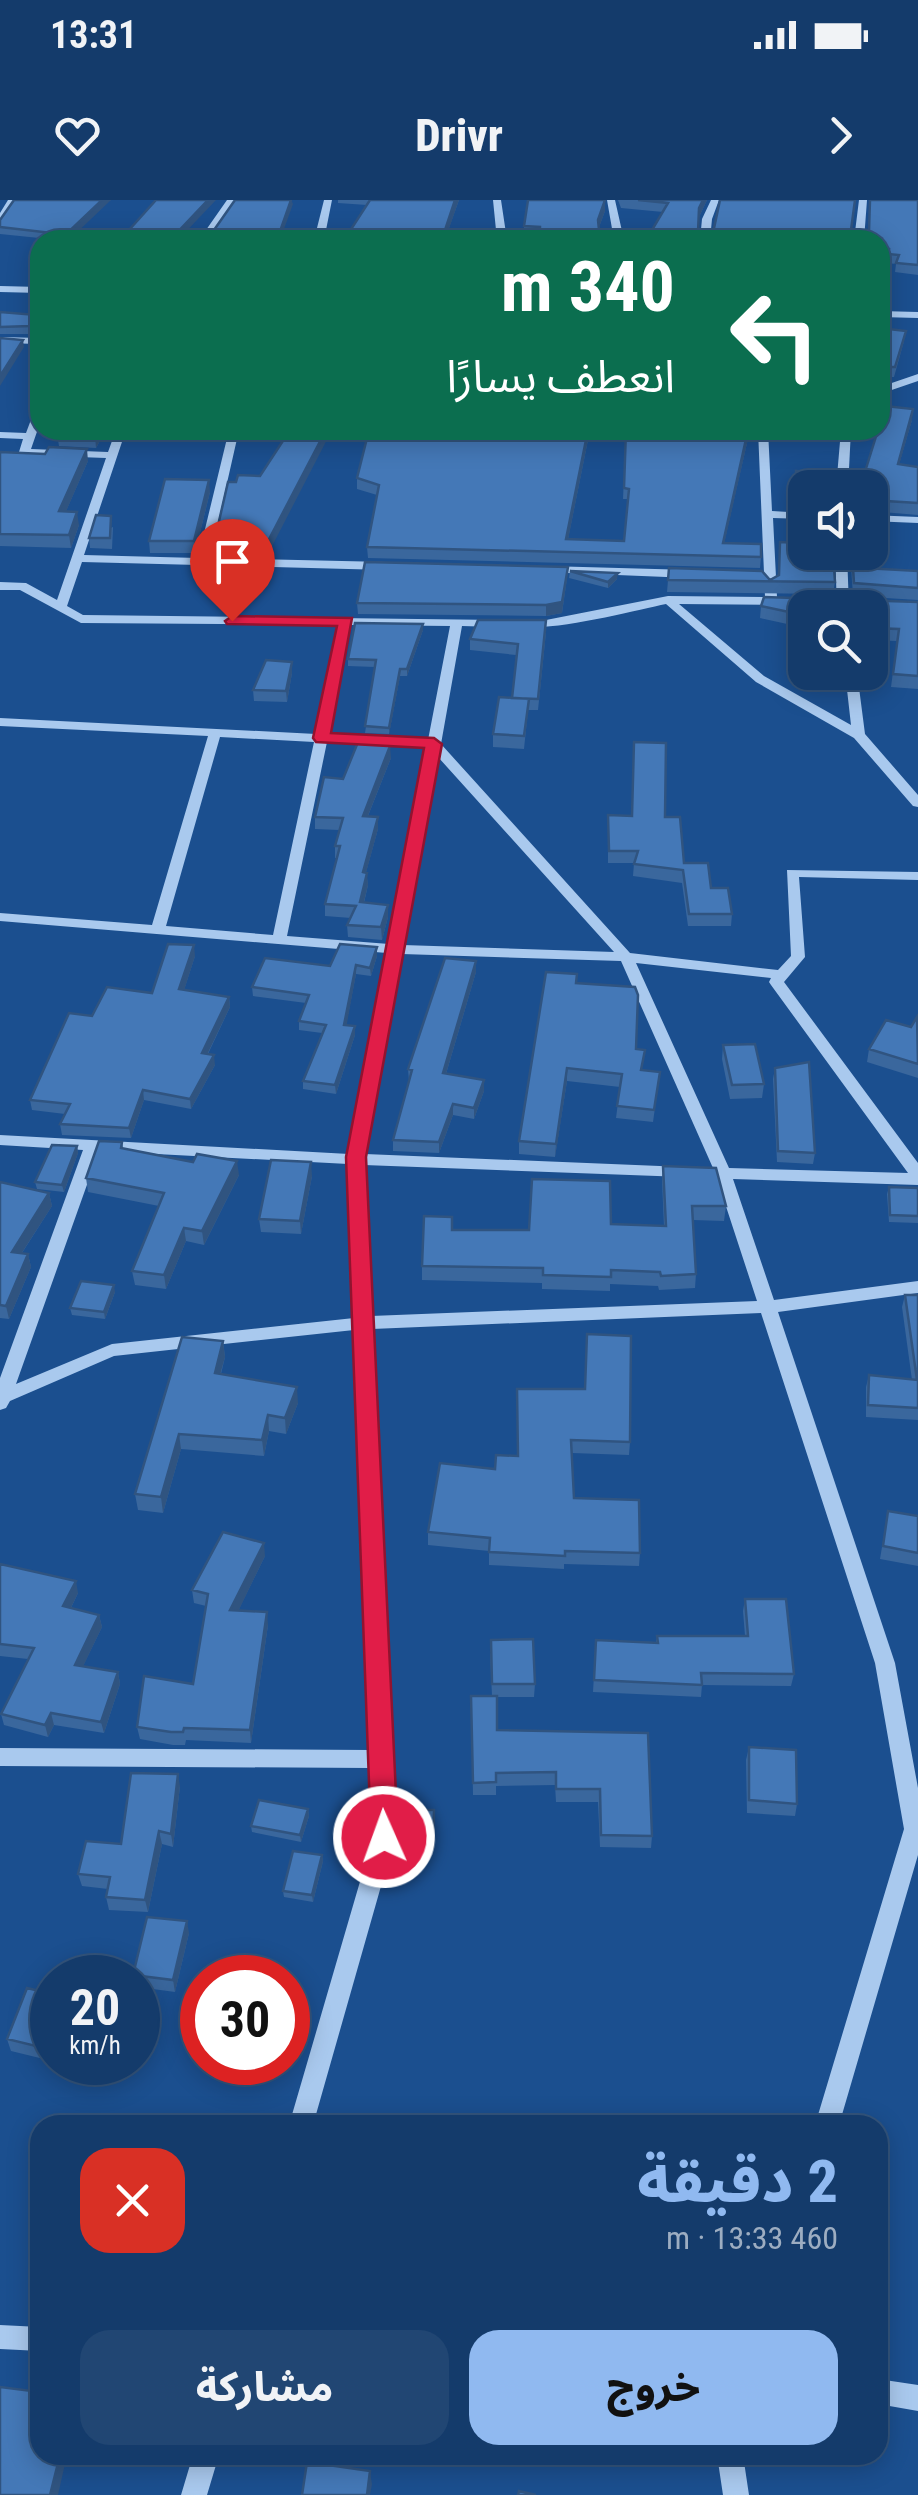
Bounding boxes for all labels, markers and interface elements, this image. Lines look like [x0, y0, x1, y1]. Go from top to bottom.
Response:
text: 13:31 [50, 13, 137, 57]
icon: heart [50, 108, 105, 163]
icon: forward [813, 108, 868, 163]
text: Drivr [415, 109, 503, 162]
text: 340 m [501, 246, 675, 328]
icon: left [710, 270, 840, 400]
text: انعطف يسارًا [446, 350, 675, 403]
map controls [788, 470, 888, 690]
button: sound [788, 470, 888, 570]
pin [190, 519, 275, 622]
icon: arrive [205, 534, 260, 589]
button: search [788, 590, 888, 690]
position arrow [332, 1785, 436, 1889]
speed limit sign: 30 [180, 1955, 310, 2085]
text: 20 [70, 1979, 120, 2037]
text: km/h [69, 2031, 121, 2060]
text: 2 دقيقة [637, 2146, 838, 2217]
button: close [80, 2148, 185, 2253]
text: 460 m · 13:33 [666, 2219, 838, 2257]
button: مشاركة [80, 2330, 449, 2445]
button: خروج [469, 2330, 838, 2445]

